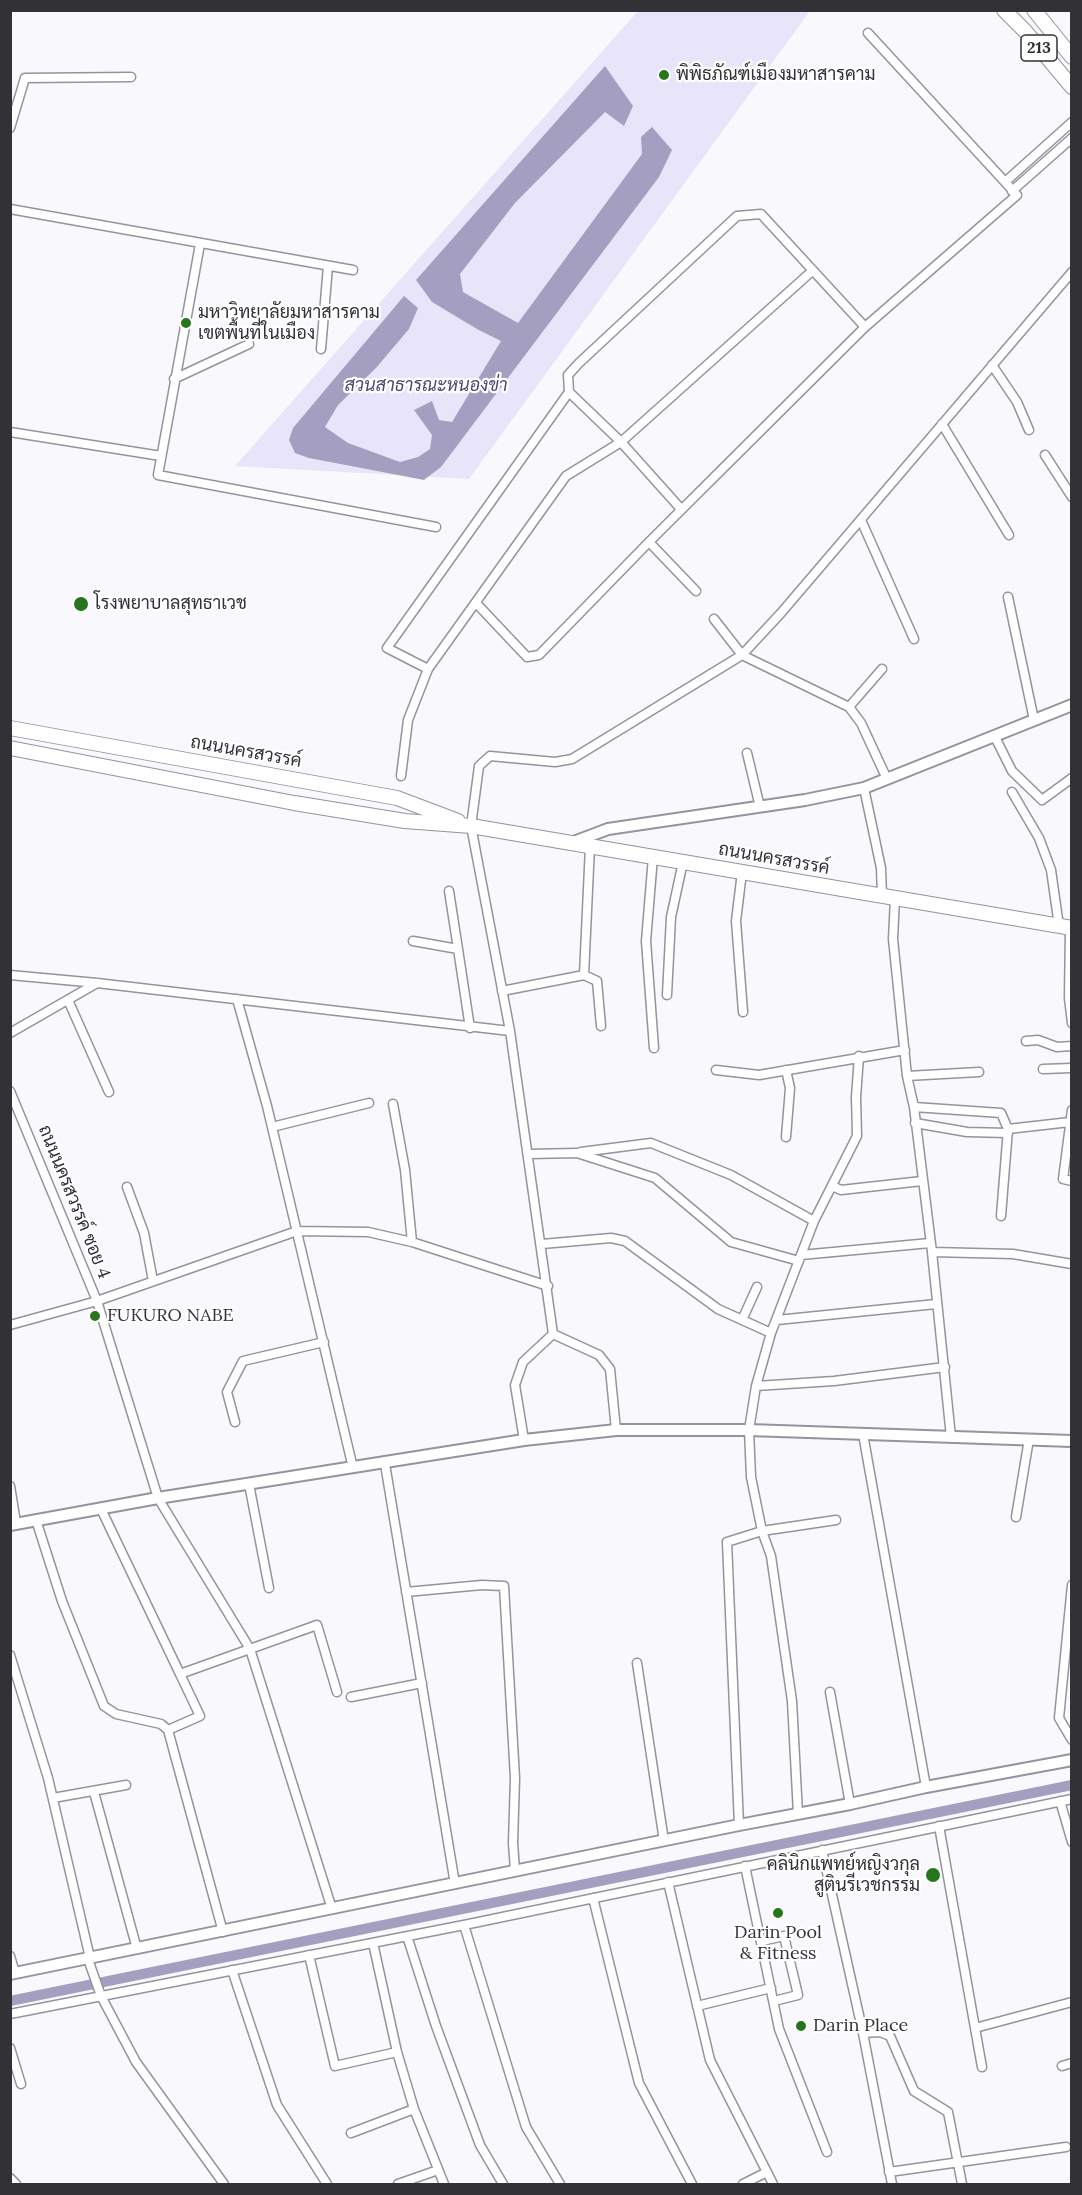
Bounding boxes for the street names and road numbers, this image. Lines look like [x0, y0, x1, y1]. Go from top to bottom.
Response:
road number: 213 [1021, 35, 1057, 61]
street label: ถนนนครสวรรค์ [189, 732, 303, 772]
street label: ถนนนครสวรรค์ [717, 839, 831, 879]
street label: ถนนนครสวรรค์ ซอย 4 [33, 1122, 115, 1282]

